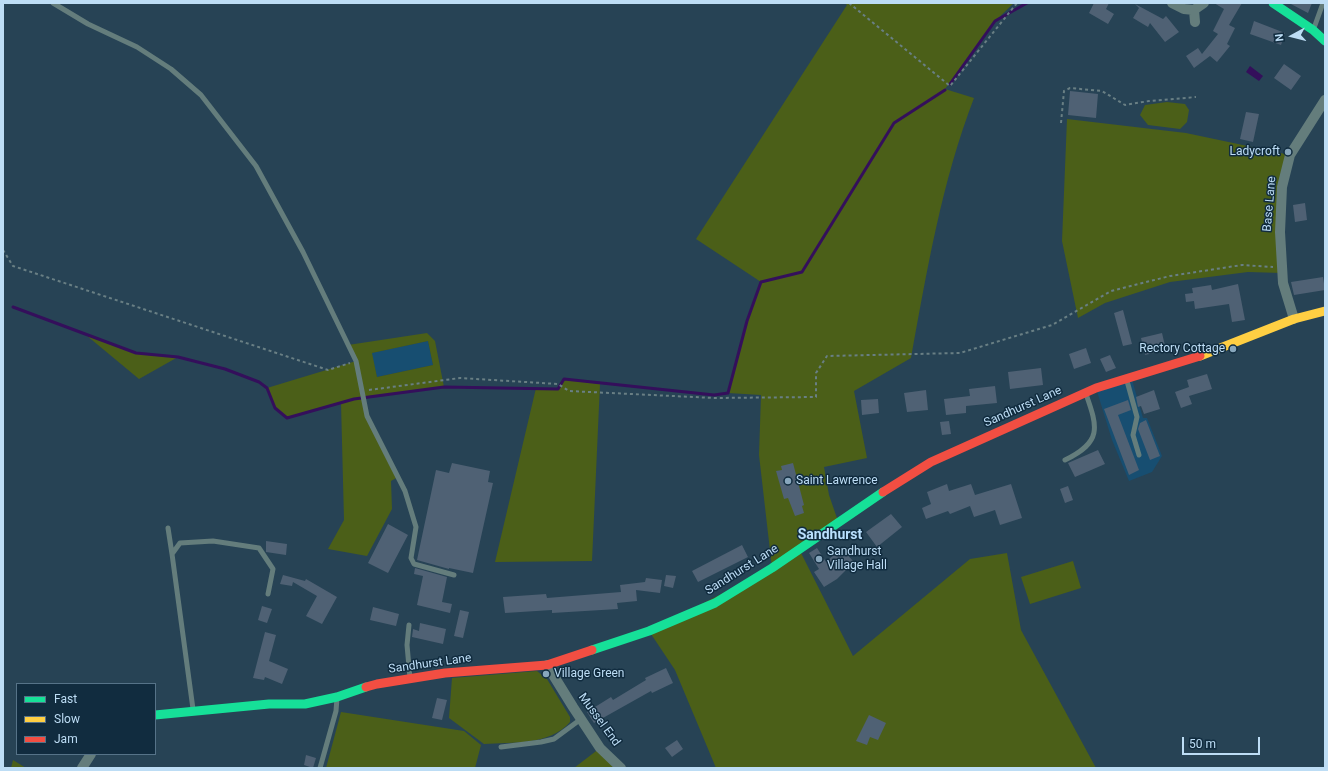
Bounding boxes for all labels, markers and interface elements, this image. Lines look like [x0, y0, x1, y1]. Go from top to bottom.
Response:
north arrow [1272, 16, 1312, 56]
text: N [1273, 33, 1287, 42]
place label: Ladycroft [1229, 145, 1280, 159]
marker: Ladycroft [1283, 147, 1293, 157]
street label: Base Lane [1260, 176, 1280, 232]
place label: Rectory Cottage [1139, 342, 1225, 356]
marker: Rectory Cottage [1228, 344, 1238, 354]
street label: Sandhurst Lane [982, 383, 1064, 431]
place label: Saint Lawrence [796, 474, 878, 488]
marker: Saint Lawrence [783, 476, 793, 486]
district label: Sandhurst [798, 527, 862, 543]
street label: Sandhurst Lane [703, 542, 781, 598]
place label: Sandhurst Village Hall [827, 545, 887, 573]
marker: Sandhurst Village Hall [814, 554, 824, 564]
street label: Sandhurst Lane [388, 651, 472, 677]
place label: Village Green [554, 667, 624, 681]
marker: Village Green [541, 669, 551, 679]
legend [16, 683, 156, 755]
street label: Mussel End [575, 691, 623, 749]
text: Fast [54, 692, 77, 706]
text: Slow [54, 712, 80, 726]
scale bar [1184, 729, 1262, 755]
text: Jam [54, 732, 78, 746]
text: 50 m [1189, 737, 1216, 751]

